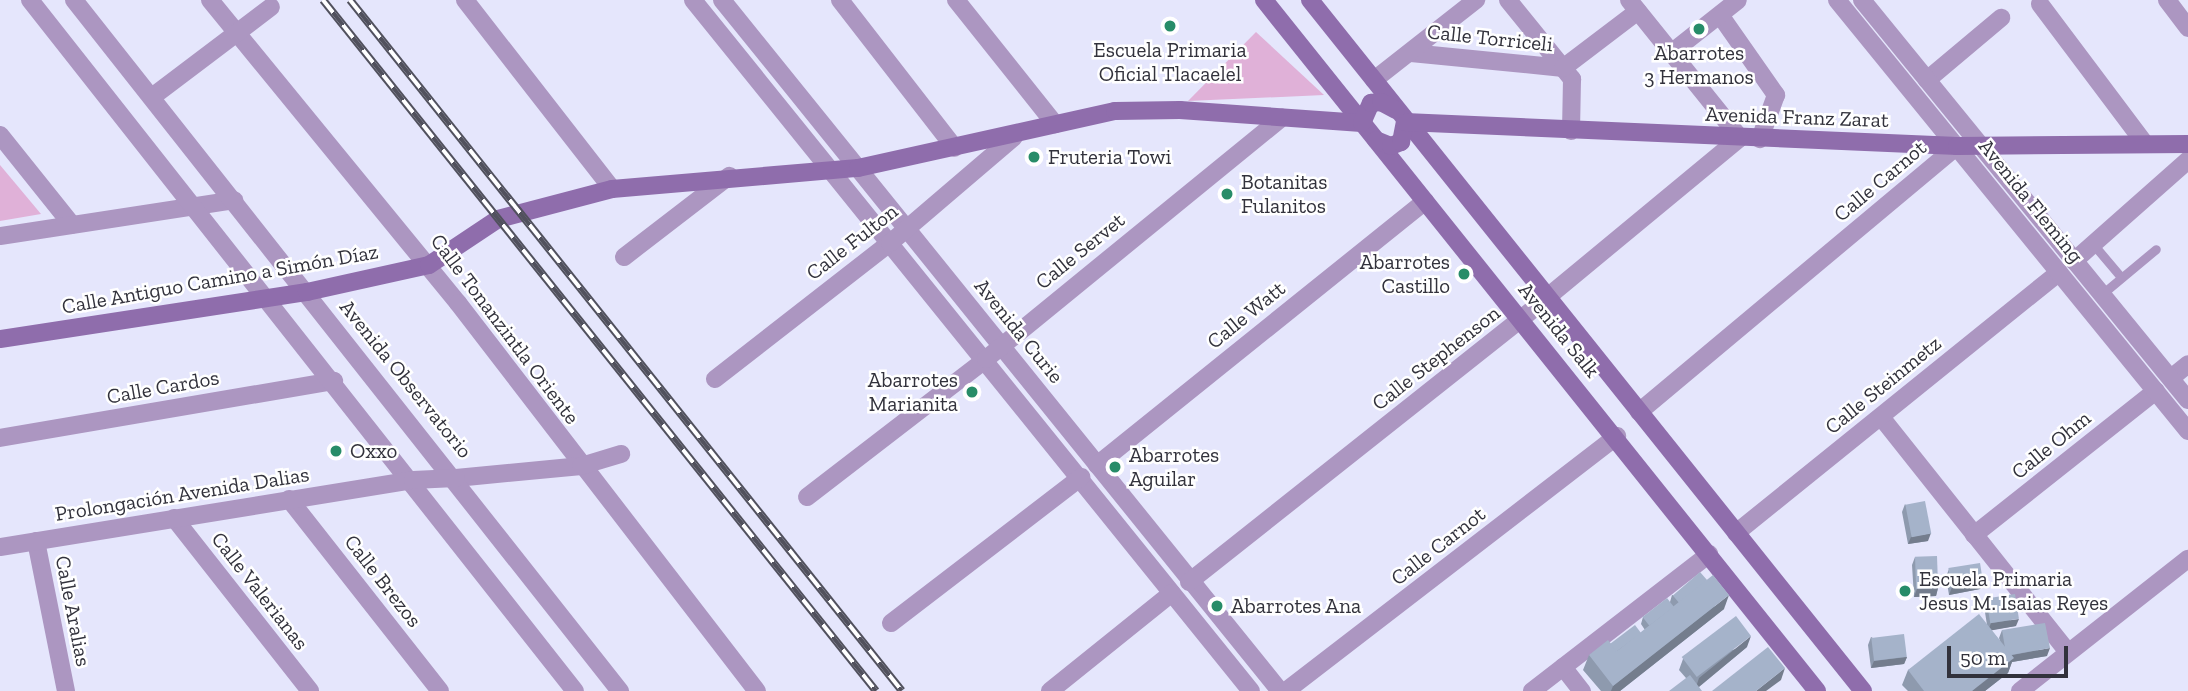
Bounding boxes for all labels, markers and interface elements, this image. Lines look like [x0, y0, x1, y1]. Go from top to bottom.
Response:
marker: Escuela Primaria Oficial Tlacaelel [1162, 18, 1178, 34]
street label: Calle Torriceli [1426, 19, 1554, 57]
marker: Abarrotes 3 Hermanos [1691, 21, 1707, 37]
place label: Escuela Primaria Oficial Tlacaelel [1093, 37, 1247, 87]
place label: Abarrotes 3 Hermanos [1644, 40, 1754, 90]
street label: Avenida Franz Zarat [1705, 101, 1889, 133]
street label: Avenida Fleming [1973, 134, 2089, 268]
street label: Calle Carnot [1829, 135, 1931, 227]
place label: Fruteria Towi [1048, 144, 1172, 170]
marker: Fruteria Towi [1026, 149, 1042, 165]
place label: Botanitas Fulanitos [1241, 169, 1327, 219]
marker: Botanitas Fulanitos [1219, 186, 1235, 202]
street label: Calle Fulton [801, 198, 903, 286]
street label: Calle Servet [1030, 207, 1130, 295]
street label: Calle Tonanzintla Oriente [425, 229, 585, 429]
street label: Calle Antiguo Camino a Simón Díaz [60, 239, 380, 319]
place label: Abarrotes Castillo [1360, 249, 1450, 299]
marker: Abarrotes Castillo [1456, 266, 1472, 282]
street label: Avenida Curie [969, 274, 1069, 388]
street label: Calle Watt [1202, 276, 1290, 354]
street label: Avenida Salk [1513, 277, 1605, 383]
street label: Avenida Observatorio [334, 295, 478, 463]
street label: Calle Stephenson [1367, 300, 1505, 416]
street label: Calle Steinmetz [1820, 331, 1946, 439]
street label: Calle Cardos [105, 365, 221, 409]
place label: Abarrotes Marianita [868, 367, 958, 417]
marker: Abarrotes Marianita [964, 384, 980, 400]
street label: Calle Ohm [2006, 405, 2096, 485]
place label: Oxxo [350, 438, 397, 464]
place label: Abarrotes Aguilar [1129, 442, 1219, 492]
marker: Oxxo [328, 443, 344, 459]
marker: Abarrotes Aguilar [1107, 459, 1123, 475]
street label: Prolongación Avenida Dalias [53, 461, 311, 527]
street label: Calle Carnot [1386, 501, 1490, 591]
street label: Calle Valerianas [206, 527, 314, 655]
street label: Calle Brezos [339, 530, 427, 632]
street label: Calle Aralias [50, 553, 96, 669]
place label: Escuela Primaria Jesus M. Isaias Reyes [1919, 566, 2108, 616]
marker: Escuela Primaria Jesus M. Isaias Reyes [1897, 583, 1913, 599]
place label: Abarrotes Ana [1231, 593, 1362, 619]
marker: Abarrotes Ana [1209, 598, 1225, 614]
scale bar [1950, 632, 2071, 676]
text: 50 m [1960, 645, 2006, 670]

